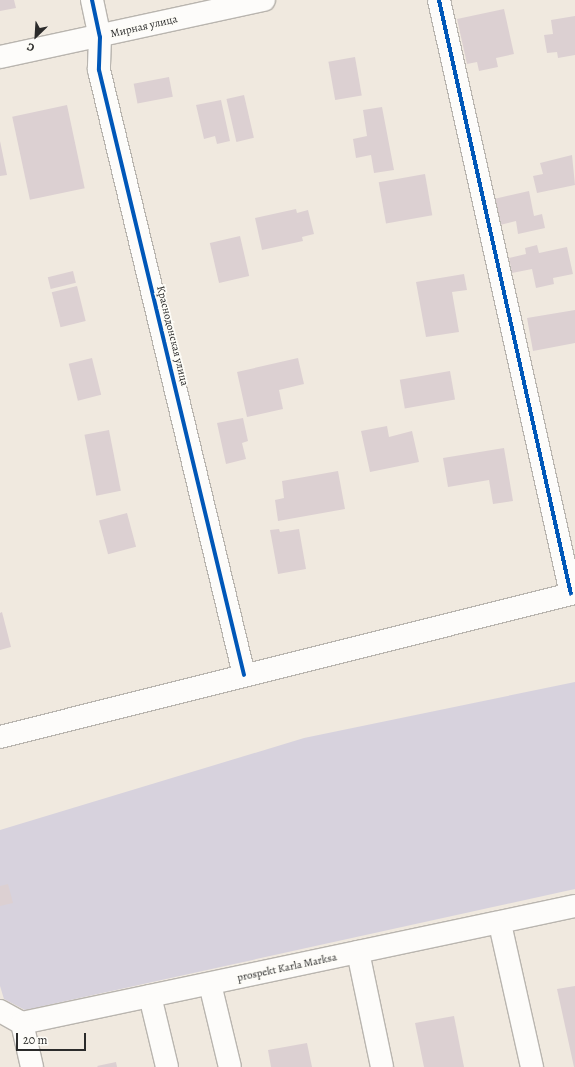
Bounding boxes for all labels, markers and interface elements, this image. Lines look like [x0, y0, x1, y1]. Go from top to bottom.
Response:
street label: Мирная улица [109, 13, 179, 41]
north arrow [16, 16, 56, 56]
text: С [24, 39, 37, 56]
street label: Краснодонская улица [153, 285, 191, 387]
street label: prospekt Karla Marksa [236, 951, 338, 985]
scale bar [18, 1025, 88, 1051]
text: 20 m [23, 1032, 47, 1048]

